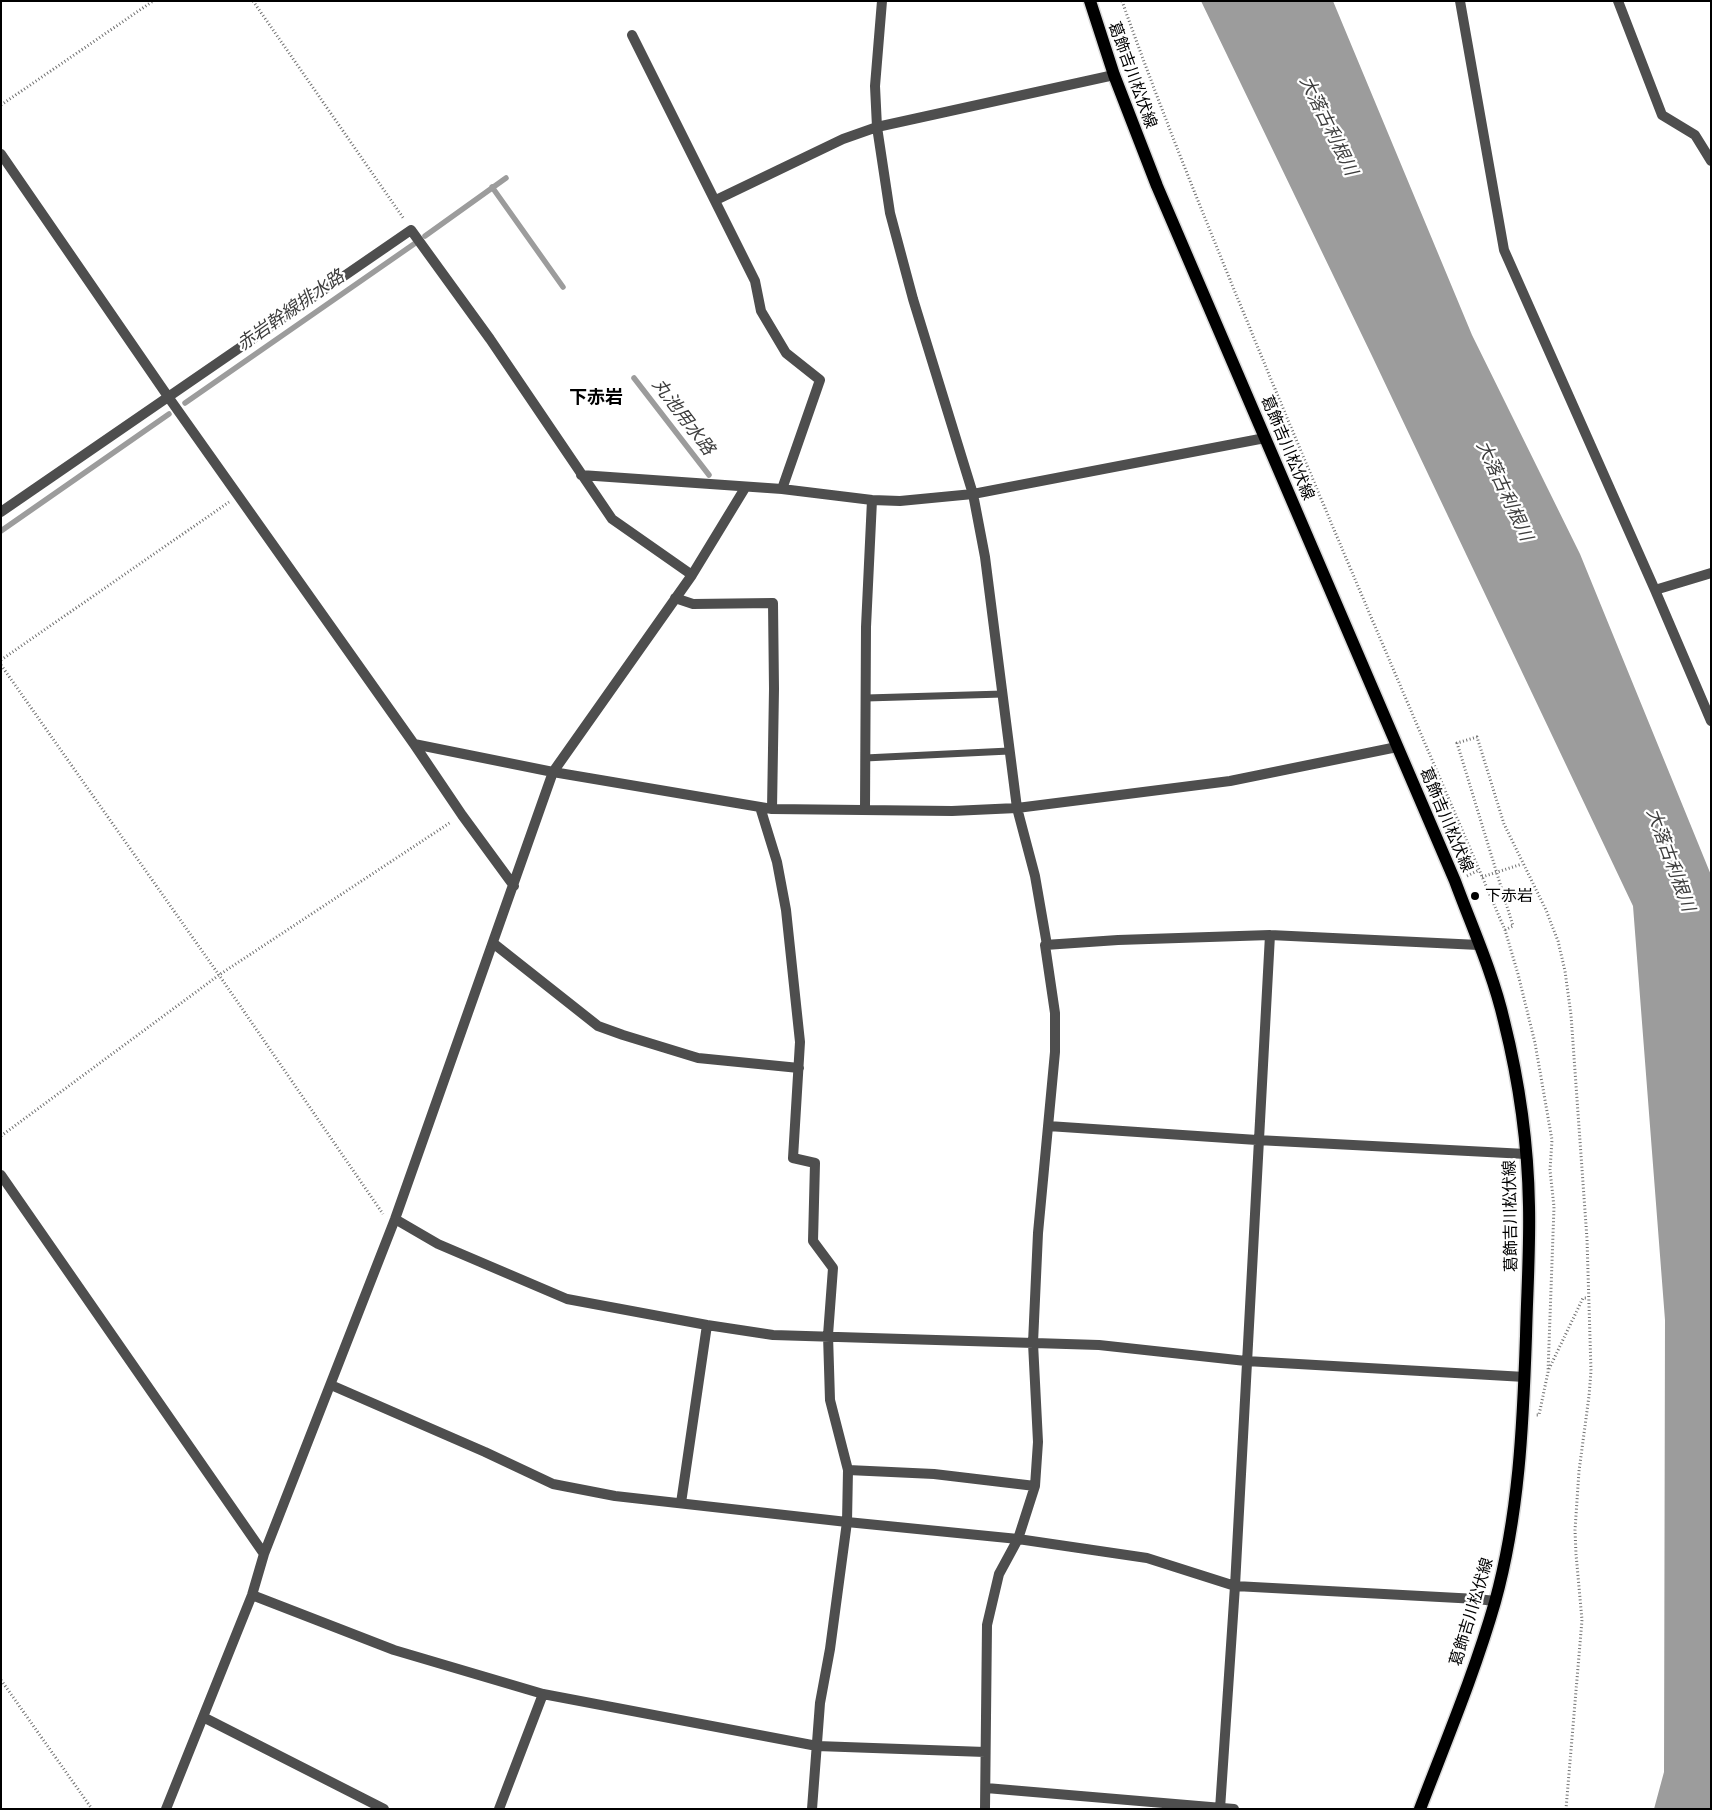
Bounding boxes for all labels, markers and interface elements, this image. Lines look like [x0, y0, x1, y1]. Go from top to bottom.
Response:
street label: 葛飾吉川松伏線 [1104, 19, 1160, 131]
water label: 大落古利根川 [1295, 73, 1361, 179]
water label: 赤岩幹線排水路 [233, 266, 349, 356]
water label: 丸池用水路 [647, 375, 719, 459]
district label: 下赤岩 [569, 387, 623, 409]
street label: 葛飾吉川松伏線 [1256, 393, 1318, 503]
water label: 大落古利根川 [1471, 437, 1537, 545]
street label: 葛飾吉川松伏線 [1415, 765, 1477, 875]
water label: 大落古利根川 [1641, 806, 1699, 914]
place label: 下赤岩 [1485, 886, 1533, 906]
marker: 下赤岩 [1469, 890, 1481, 902]
street label: 葛飾吉川松伏線 [1500, 1160, 1522, 1272]
street label: 葛飾吉川松伏線 [1446, 1556, 1498, 1668]

